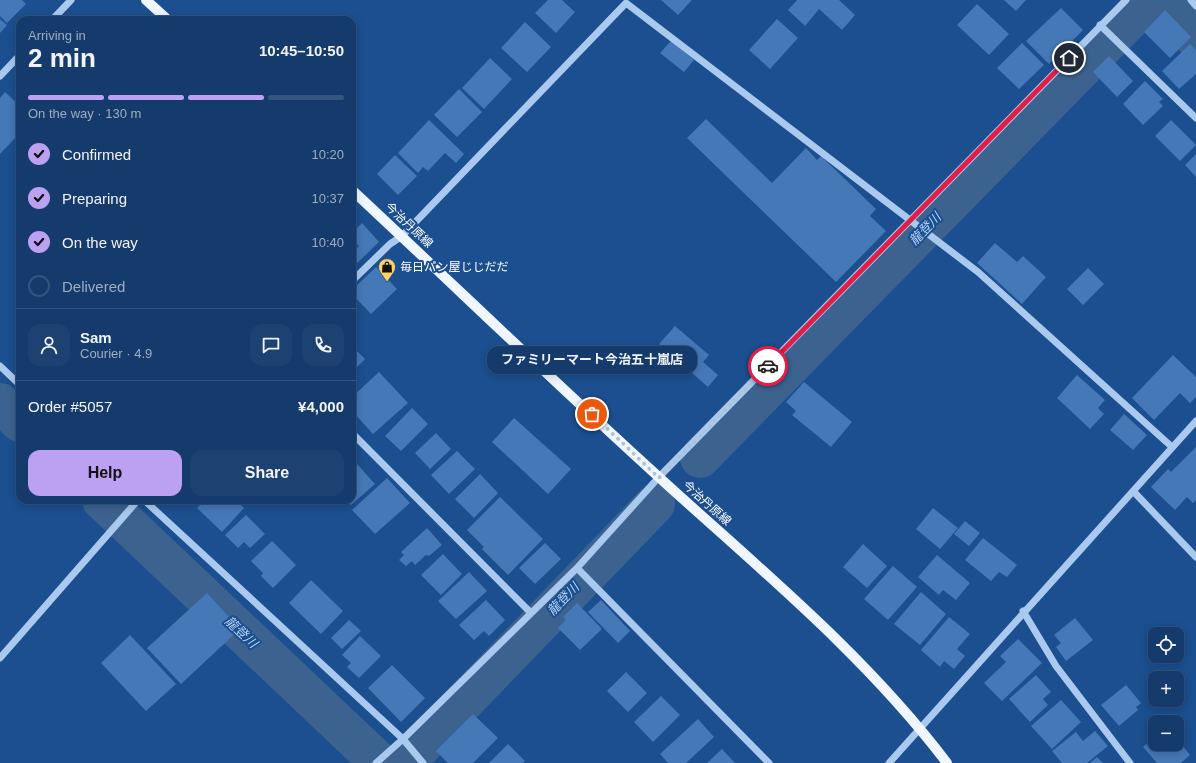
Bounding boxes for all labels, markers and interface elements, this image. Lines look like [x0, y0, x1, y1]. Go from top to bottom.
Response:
text: Arriving in [28, 28, 86, 43]
pin [1052, 41, 1086, 75]
text: 10:45–10:50 [259, 42, 344, 59]
text: 2 min [28, 43, 96, 73]
icon: home [1058, 47, 1080, 69]
text: On the way · 130 m [28, 106, 141, 121]
icon: check [28, 143, 50, 165]
text: Confirmed [62, 146, 131, 163]
text: 10:20 [311, 147, 344, 162]
icon: check [28, 187, 50, 209]
text: Preparing [62, 190, 127, 207]
text: 10:37 [311, 191, 344, 206]
street label: 今治丹原線 [382, 199, 436, 251]
water label: 龍登川 [906, 208, 945, 248]
icon: check [28, 231, 50, 253]
text: On the way [62, 234, 138, 251]
text: 10:40 [311, 235, 344, 250]
shop icon: 毎日パン屋じじだだ [377, 257, 397, 282]
place label: 毎日パン屋じじだだ [400, 260, 509, 274]
text: Delivered [62, 278, 125, 295]
button: person [28, 324, 70, 366]
button: chat [250, 324, 292, 366]
button: phone [302, 324, 344, 366]
text: Sam [80, 329, 112, 346]
text: Courier · 4.9 [80, 346, 152, 361]
callout: ファミリーマート今治五十嵐店 [487, 346, 697, 374]
courier [748, 346, 788, 386]
text: ファミリーマート今治五十嵐店 [501, 352, 683, 367]
icon: car [757, 355, 779, 377]
pin [575, 397, 609, 431]
text: Order #5057 [28, 398, 112, 415]
text: ¥4,000 [298, 398, 344, 415]
icon: bag [581, 403, 603, 425]
button: Help [28, 450, 182, 496]
button: Share [190, 450, 344, 496]
street label: 今治丹原線 [680, 478, 734, 528]
water label: 龍登川 [544, 578, 583, 618]
water label: 龍登川 [222, 613, 262, 652]
map controls [1148, 627, 1184, 751]
button: locate [1148, 627, 1184, 663]
button: + [1148, 671, 1184, 707]
button: − [1148, 715, 1184, 751]

